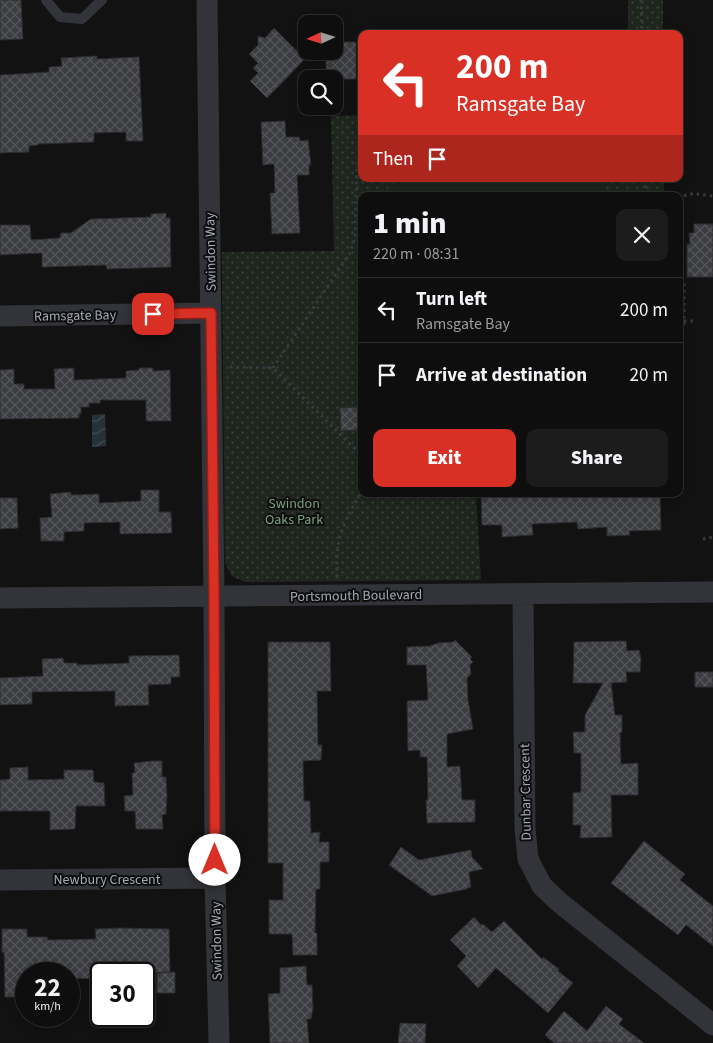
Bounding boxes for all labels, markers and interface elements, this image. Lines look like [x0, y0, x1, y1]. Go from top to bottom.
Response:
north arrow [298, 15, 342, 60]
map controls [298, 15, 343, 115]
text: 200 m [456, 42, 548, 92]
icon: left [373, 50, 438, 115]
button: search [298, 70, 343, 115]
text: Ramsgate Bay [456, 88, 585, 120]
icon: arrive [423, 145, 451, 173]
text: Then [373, 146, 413, 173]
text: 1 min [373, 202, 447, 245]
button: close [616, 209, 668, 261]
street label: Swindon Way [200, 212, 222, 292]
text: 220 m · 08:31 [373, 243, 460, 265]
text: Turn left [416, 286, 487, 313]
pin [132, 293, 174, 335]
icon: left [373, 296, 401, 324]
text: 200 m [620, 297, 668, 324]
icon: arrive [139, 300, 167, 328]
street label: Ramsgate Bay [34, 305, 117, 327]
text: Ramsgate Bay [416, 313, 510, 335]
icon: arrive [373, 361, 401, 389]
text: Arrive at destination [416, 362, 587, 389]
text: 20 m [630, 362, 668, 389]
button: Exit [373, 429, 516, 487]
button: Share [526, 429, 668, 487]
park label: Swindon Oaks Park [265, 494, 323, 530]
street label: Portsmouth Boulevard [290, 585, 422, 607]
street label: Dunbar Crescent [515, 743, 537, 841]
position arrow [188, 833, 240, 885]
street label: Newbury Crescent [54, 870, 161, 890]
street label: Swindon Way [206, 901, 228, 981]
speed limit sign: 30 [90, 962, 155, 1027]
text: 22 [34, 970, 61, 1006]
text: km/h [34, 998, 61, 1015]

